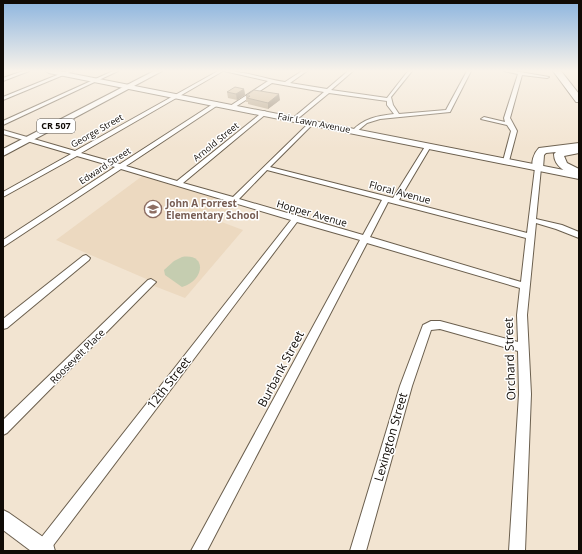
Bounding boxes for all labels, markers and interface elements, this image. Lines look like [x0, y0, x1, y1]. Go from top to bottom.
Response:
street label: Fair Lawn Avenue [277, 109, 352, 136]
street label: George Street [68, 110, 125, 151]
road number: CR 507 [37, 119, 75, 133]
street label: Arnold Street [190, 119, 241, 164]
street label: Edward Street [76, 144, 133, 187]
street label: Floral Avenue [368, 177, 433, 207]
place label: John A Forrest Elementary School [165, 196, 259, 222]
street label: Hopper Avenue [275, 196, 349, 230]
school or university icon: John A Forrest Elementary School [143, 199, 163, 219]
street label: Orchard Street [500, 317, 519, 401]
street label: Roosevelt Place [46, 325, 108, 387]
street label: Burbank Street [253, 328, 308, 410]
street label: 12th Street [143, 353, 194, 412]
street label: Lexington Street [370, 390, 411, 483]

